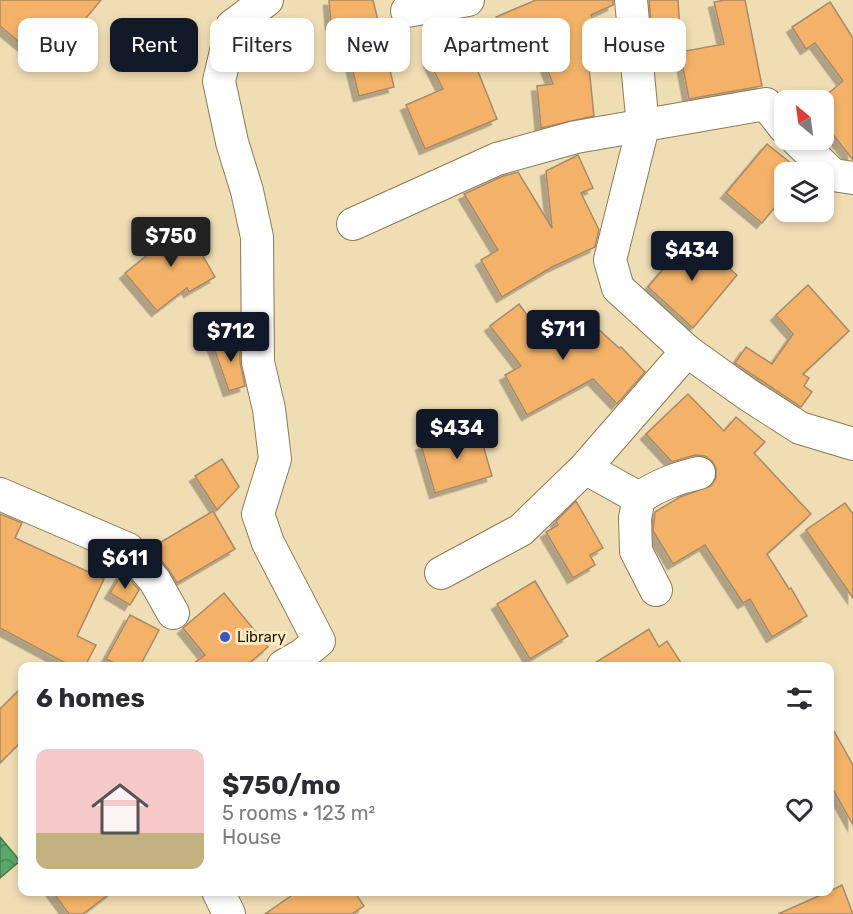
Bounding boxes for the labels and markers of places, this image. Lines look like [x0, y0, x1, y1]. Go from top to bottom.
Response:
pin: $750 [135, 217, 207, 268]
pin: $434 [656, 231, 728, 282]
pin: $711 [527, 310, 599, 361]
pin: $712 [195, 312, 267, 363]
pin: $434 [421, 409, 493, 460]
pin: $611 [89, 539, 161, 590]
place label: Library [237, 628, 286, 646]
marker: Library [218, 630, 232, 644]

